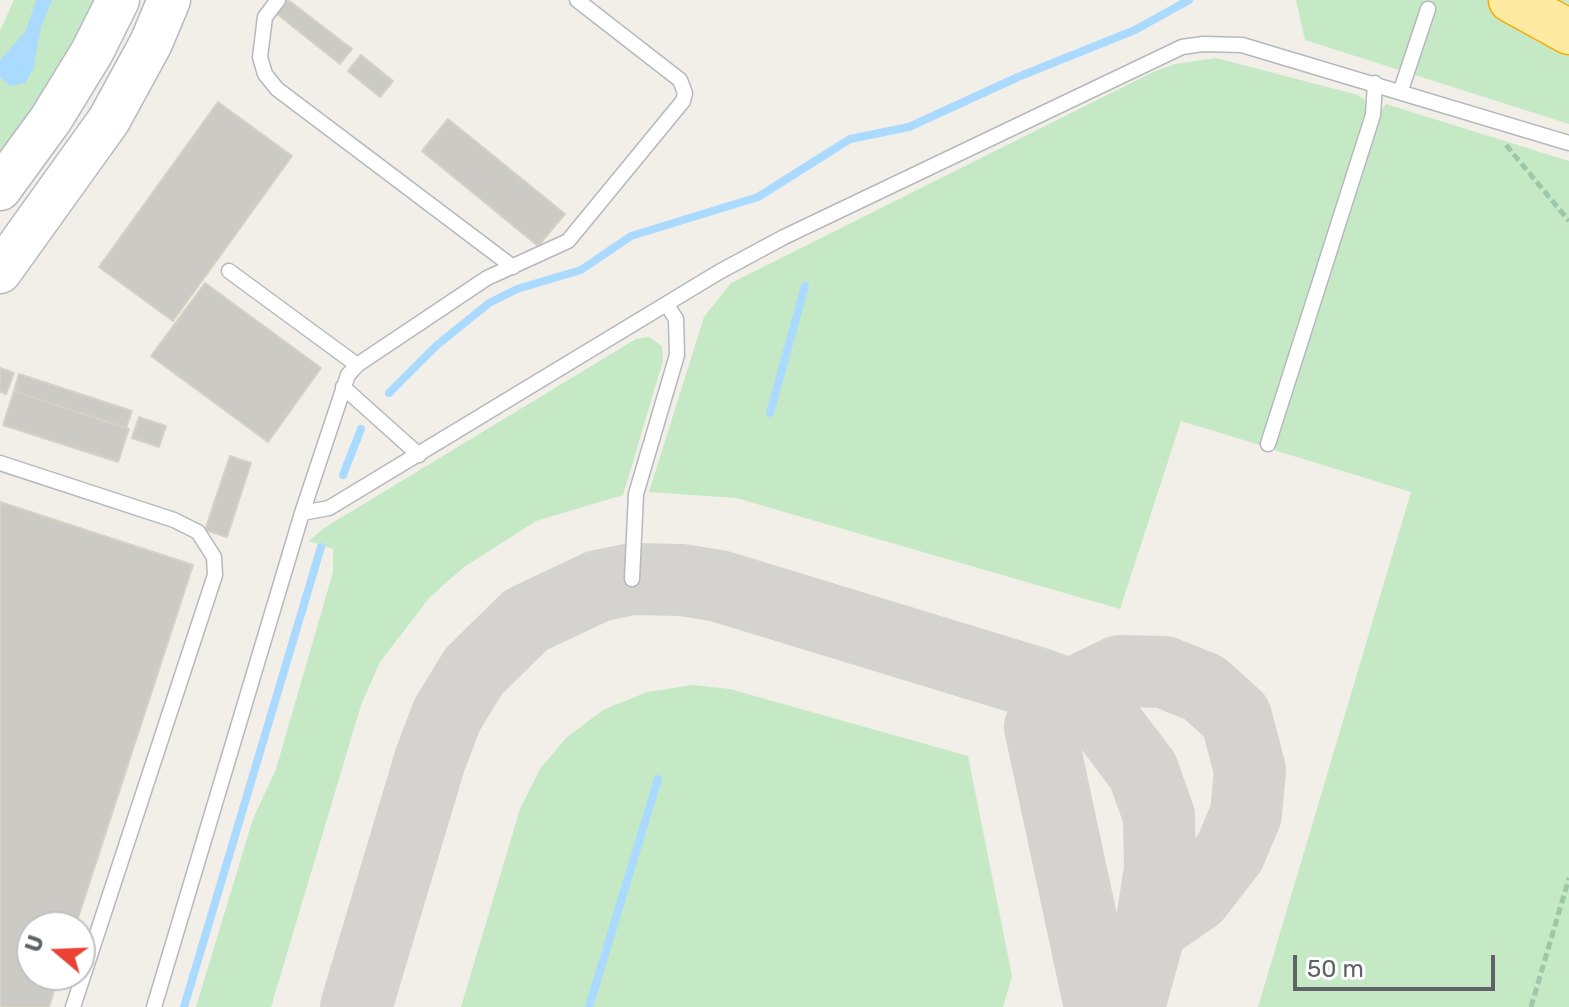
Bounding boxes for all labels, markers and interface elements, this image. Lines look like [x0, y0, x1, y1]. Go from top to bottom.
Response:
north arrow [16, 911, 96, 991]
text: U [19, 932, 50, 956]
scale bar [1297, 939, 1499, 989]
text: 50 m [1307, 955, 1364, 983]

